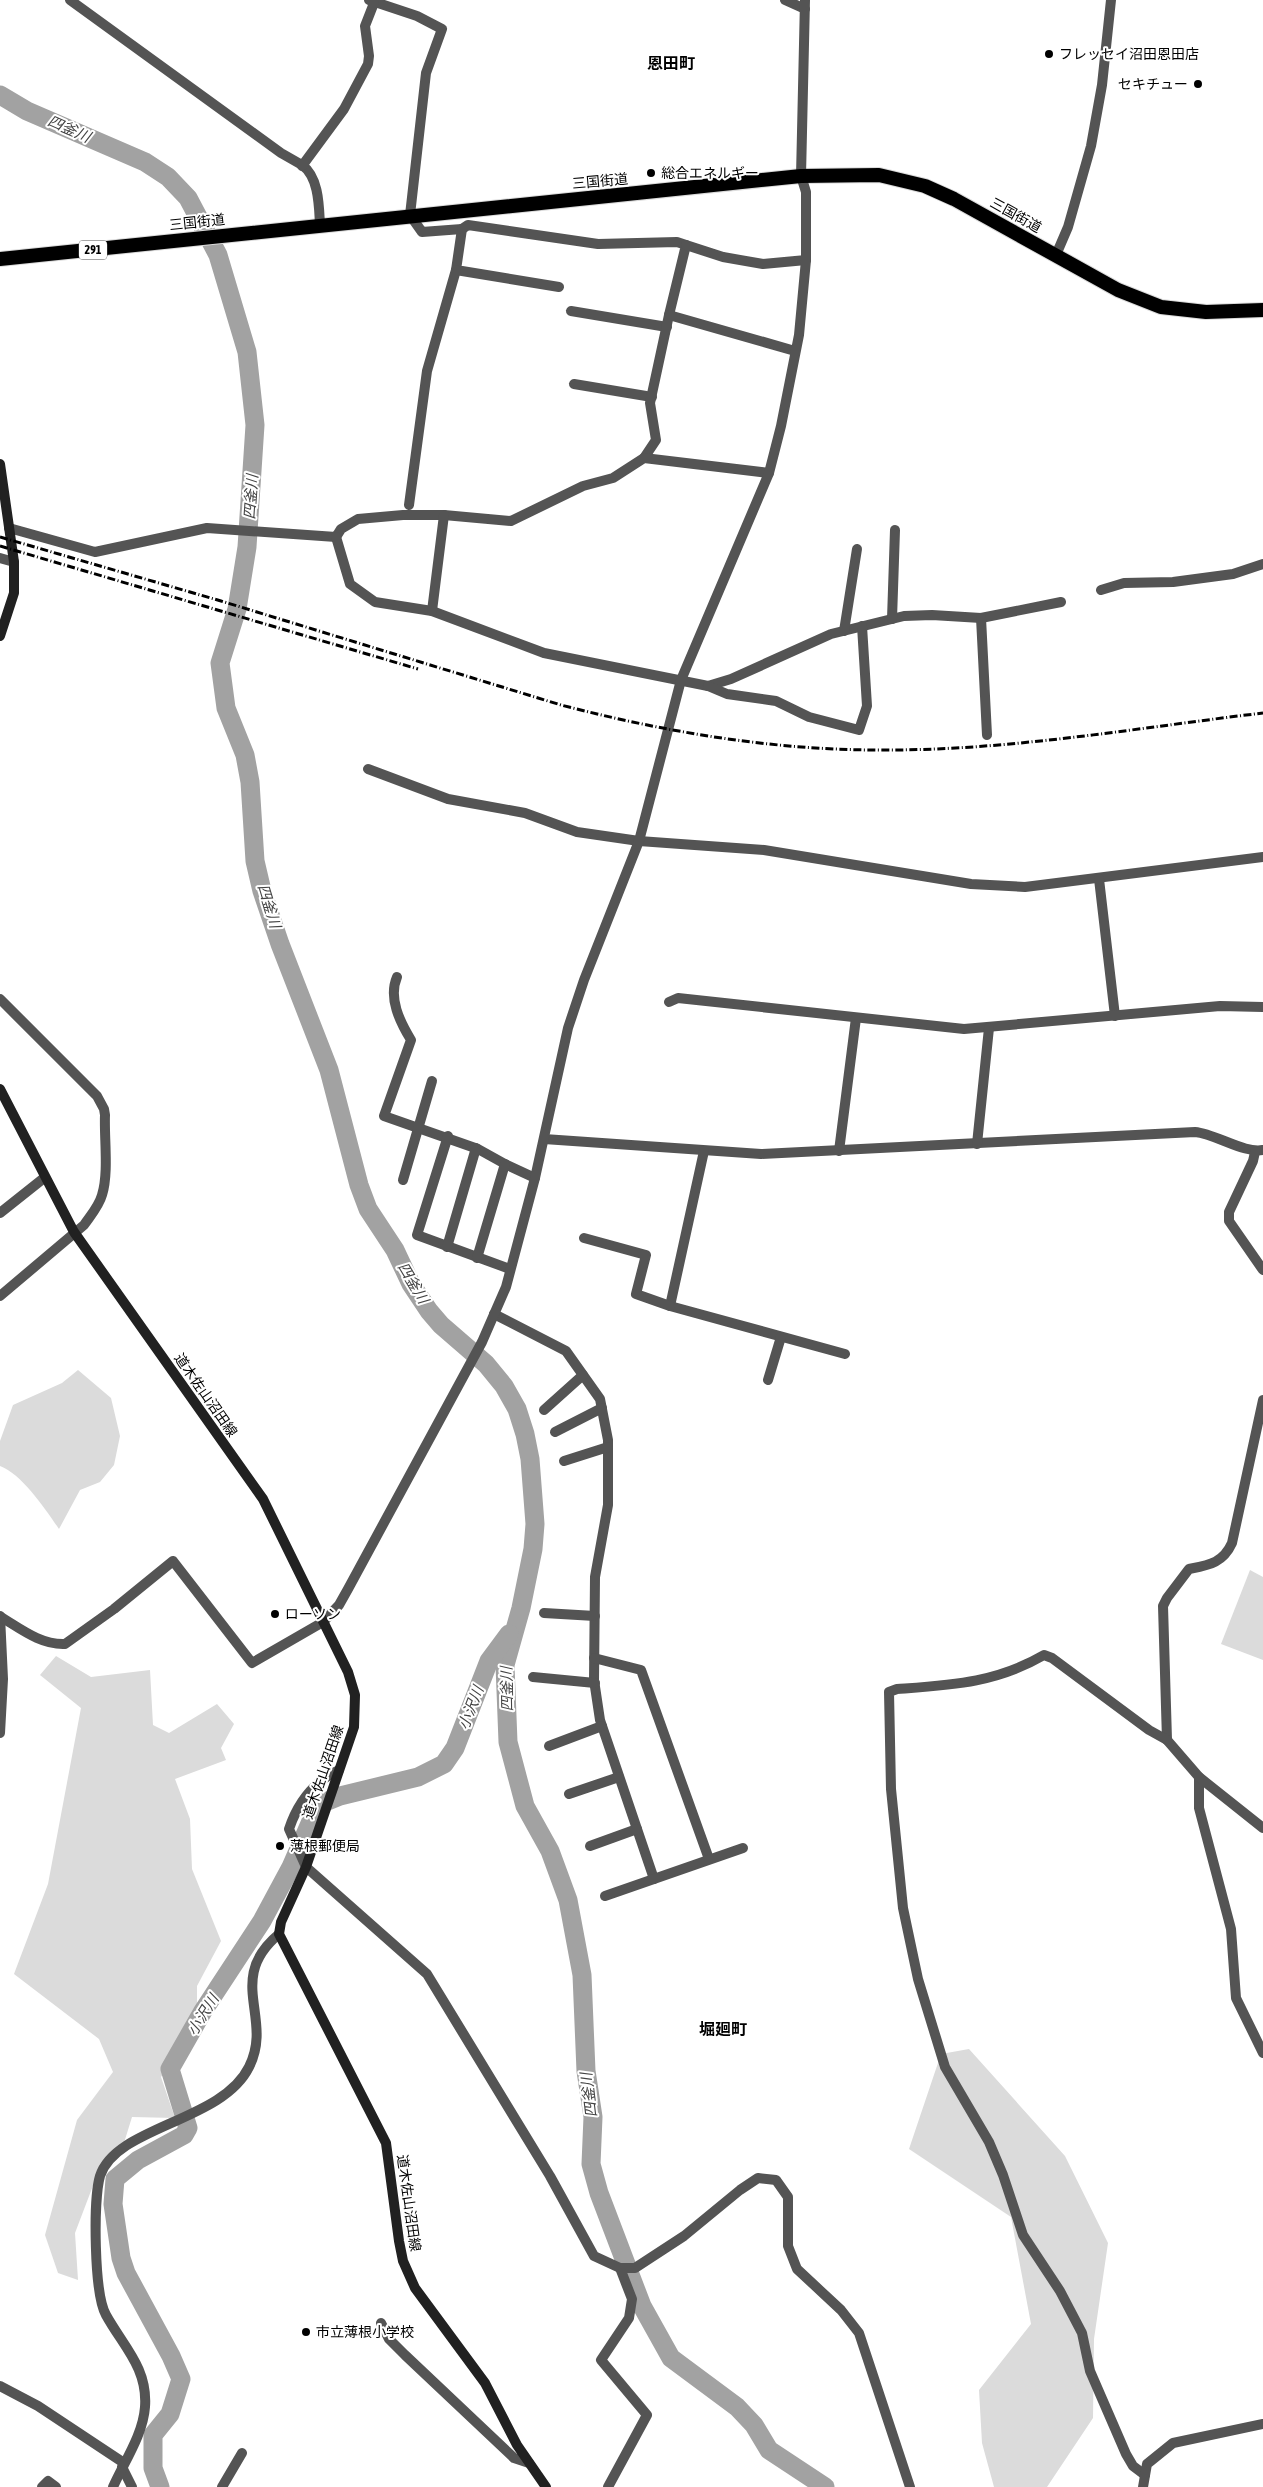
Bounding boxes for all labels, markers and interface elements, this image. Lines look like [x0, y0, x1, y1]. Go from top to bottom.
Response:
place label: フレッセイ沼田恩田店 [1059, 46, 1199, 62]
marker: フレッセイ沼田恩田店 [1043, 48, 1055, 60]
district label: 恩田町 [647, 54, 695, 72]
place label: セキチュー [1118, 76, 1188, 92]
marker: セキチュー [1192, 78, 1204, 90]
water label: 四釜川 [45, 112, 95, 146]
place label: 総合エネルギー [661, 165, 759, 181]
marker: 総合エネルギー [645, 167, 657, 179]
street label: 三国街道 [571, 171, 629, 191]
street label: 三国街道 [988, 194, 1044, 236]
street label: 三国街道 [168, 211, 226, 233]
road number: 291 [79, 240, 107, 260]
water label: 四釜川 [240, 472, 261, 520]
water label: 四釜川 [255, 882, 285, 932]
water label: 四釜川 [395, 1259, 433, 1308]
street label: 道木佐山沼田線 [171, 1350, 241, 1440]
place label: ローソン [285, 1606, 341, 1622]
marker: ローソン [269, 1608, 281, 1620]
water label: 四釜川 [498, 1664, 515, 1712]
water label: 小沢川 [455, 1682, 487, 1732]
street label: 道木佐山沼田線 [299, 1723, 347, 1821]
place label: 薄根郵便局 [290, 1838, 360, 1854]
marker: 薄根郵便局 [274, 1840, 286, 1852]
water label: 小沢川 [183, 1989, 223, 2038]
district label: 堀廻町 [699, 2020, 747, 2038]
water label: 四釜川 [577, 2070, 600, 2118]
street label: 道木佐山沼田線 [394, 2153, 424, 2253]
place label: 市立薄根小学校 [316, 2324, 414, 2340]
marker: 市立薄根小学校 [300, 2326, 312, 2338]

